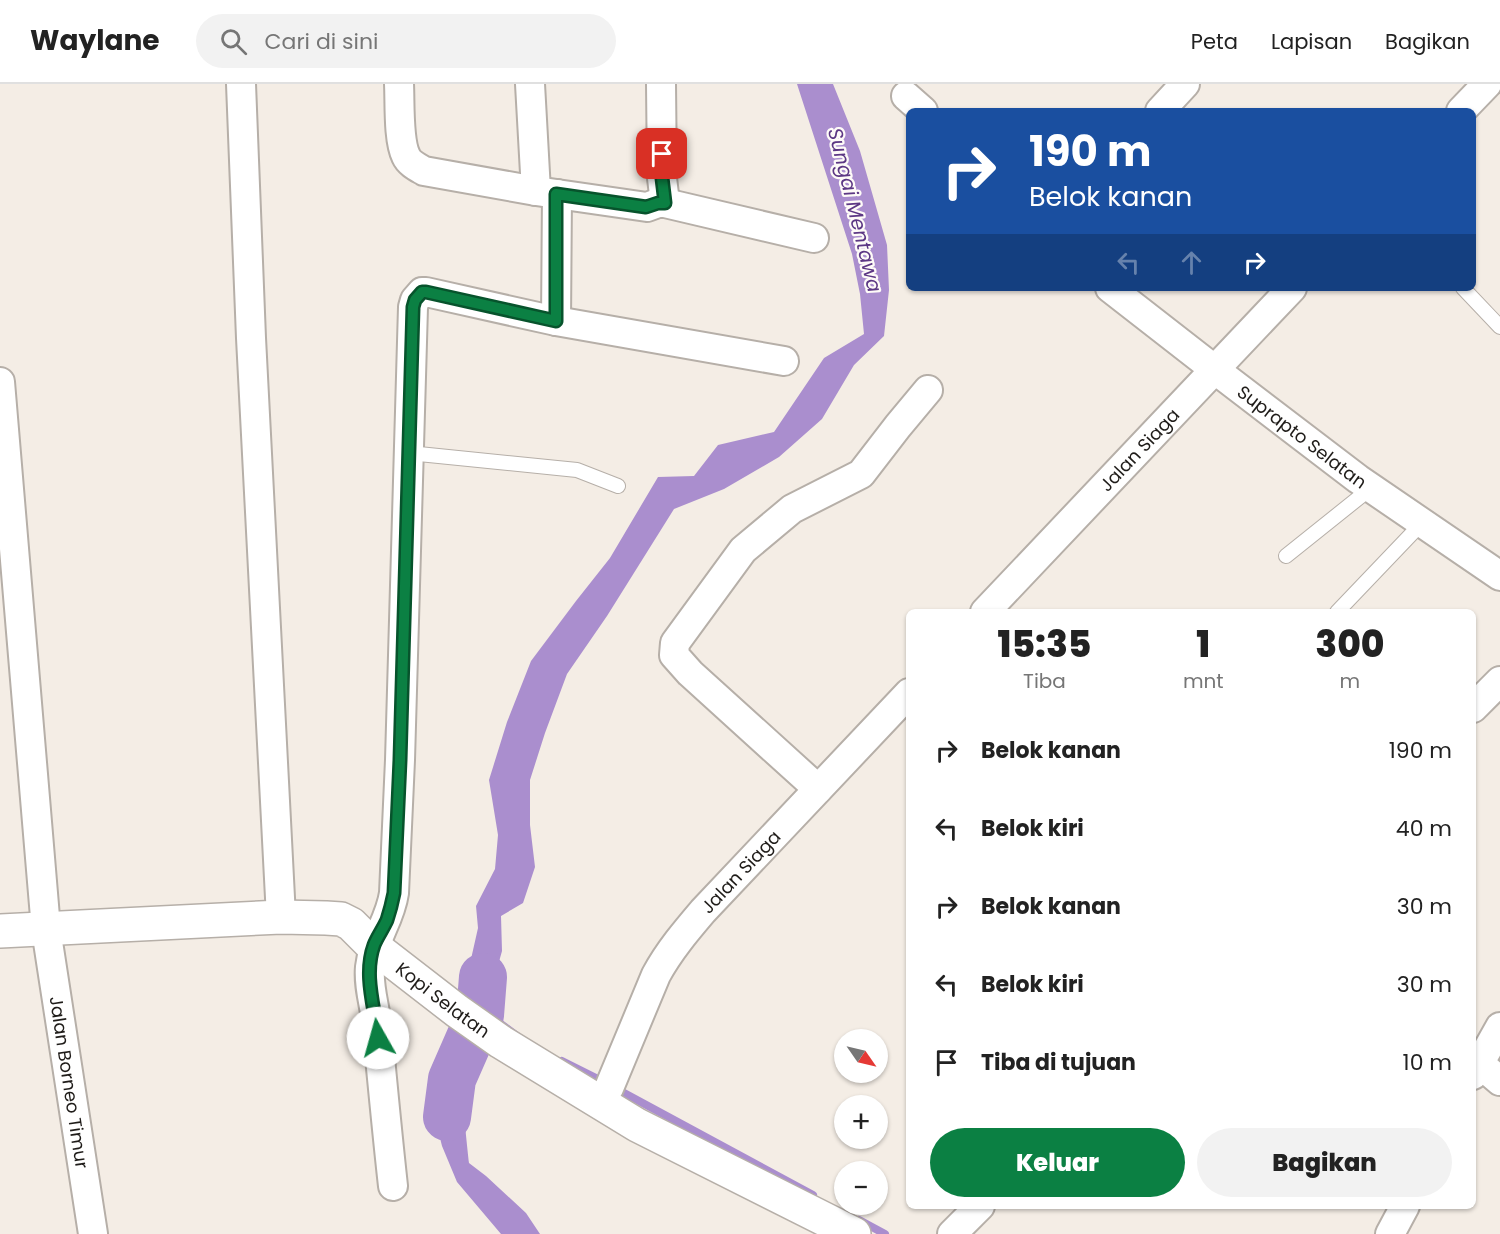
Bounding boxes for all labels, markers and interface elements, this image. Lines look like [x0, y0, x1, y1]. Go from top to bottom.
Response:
search box [196, 14, 616, 68]
text: Waylane [30, 21, 160, 60]
icon: search [217, 25, 250, 58]
text: Cari di sini [265, 26, 378, 57]
text: Peta [1191, 27, 1238, 56]
text: Lapisan [1271, 27, 1352, 56]
text: Bagikan [1385, 27, 1470, 56]
text: 190 m [1029, 122, 1151, 181]
water label: Sungai Mentawa [821, 125, 889, 295]
pin [636, 128, 687, 179]
icon: right [930, 132, 1008, 210]
icon: arrive [645, 137, 678, 170]
text: Belok kanan [1029, 178, 1192, 215]
icon: left [1112, 246, 1145, 279]
icon: ahead [1175, 246, 1208, 279]
icon: right [1238, 246, 1271, 279]
street label: Suprapto Selatan [1232, 379, 1372, 494]
street label: Jalan Siaga [1093, 402, 1185, 497]
text: 15:35 [998, 619, 1091, 670]
text: 1 [1196, 619, 1210, 670]
text: 300 [1315, 619, 1384, 670]
text: Tiba [1023, 667, 1066, 695]
text: mnt [1183, 667, 1224, 695]
text: m [1340, 667, 1360, 695]
icon: right [930, 734, 963, 767]
text: Belok kanan [981, 735, 1121, 766]
text: 190 m [1389, 735, 1452, 766]
icon: left [930, 812, 963, 845]
text: Belok kiri [981, 813, 1084, 844]
text: 40 m [1396, 813, 1452, 844]
street label: Jalan Siaga [695, 824, 786, 919]
icon: right [930, 890, 963, 923]
text: Belok kanan [981, 891, 1121, 922]
text: 30 m [1397, 891, 1452, 922]
street label: Kopi Selatan [391, 956, 496, 1043]
icon: left [930, 968, 963, 1001]
text: Belok kiri [981, 969, 1084, 1000]
text: 30 m [1397, 969, 1452, 1000]
street label: Jalan Borneo Timur [44, 994, 95, 1170]
position arrow [346, 1006, 410, 1070]
north arrow [834, 1029, 888, 1083]
map controls [834, 1029, 888, 1215]
icon: arrive [930, 1046, 963, 1079]
text: Tiba di tujuan [981, 1047, 1136, 1078]
text: 10 m [1403, 1047, 1452, 1078]
button: + [834, 1095, 888, 1149]
button: Keluar [930, 1128, 1185, 1197]
button: Bagikan [1197, 1128, 1452, 1197]
button: − [834, 1161, 888, 1215]

